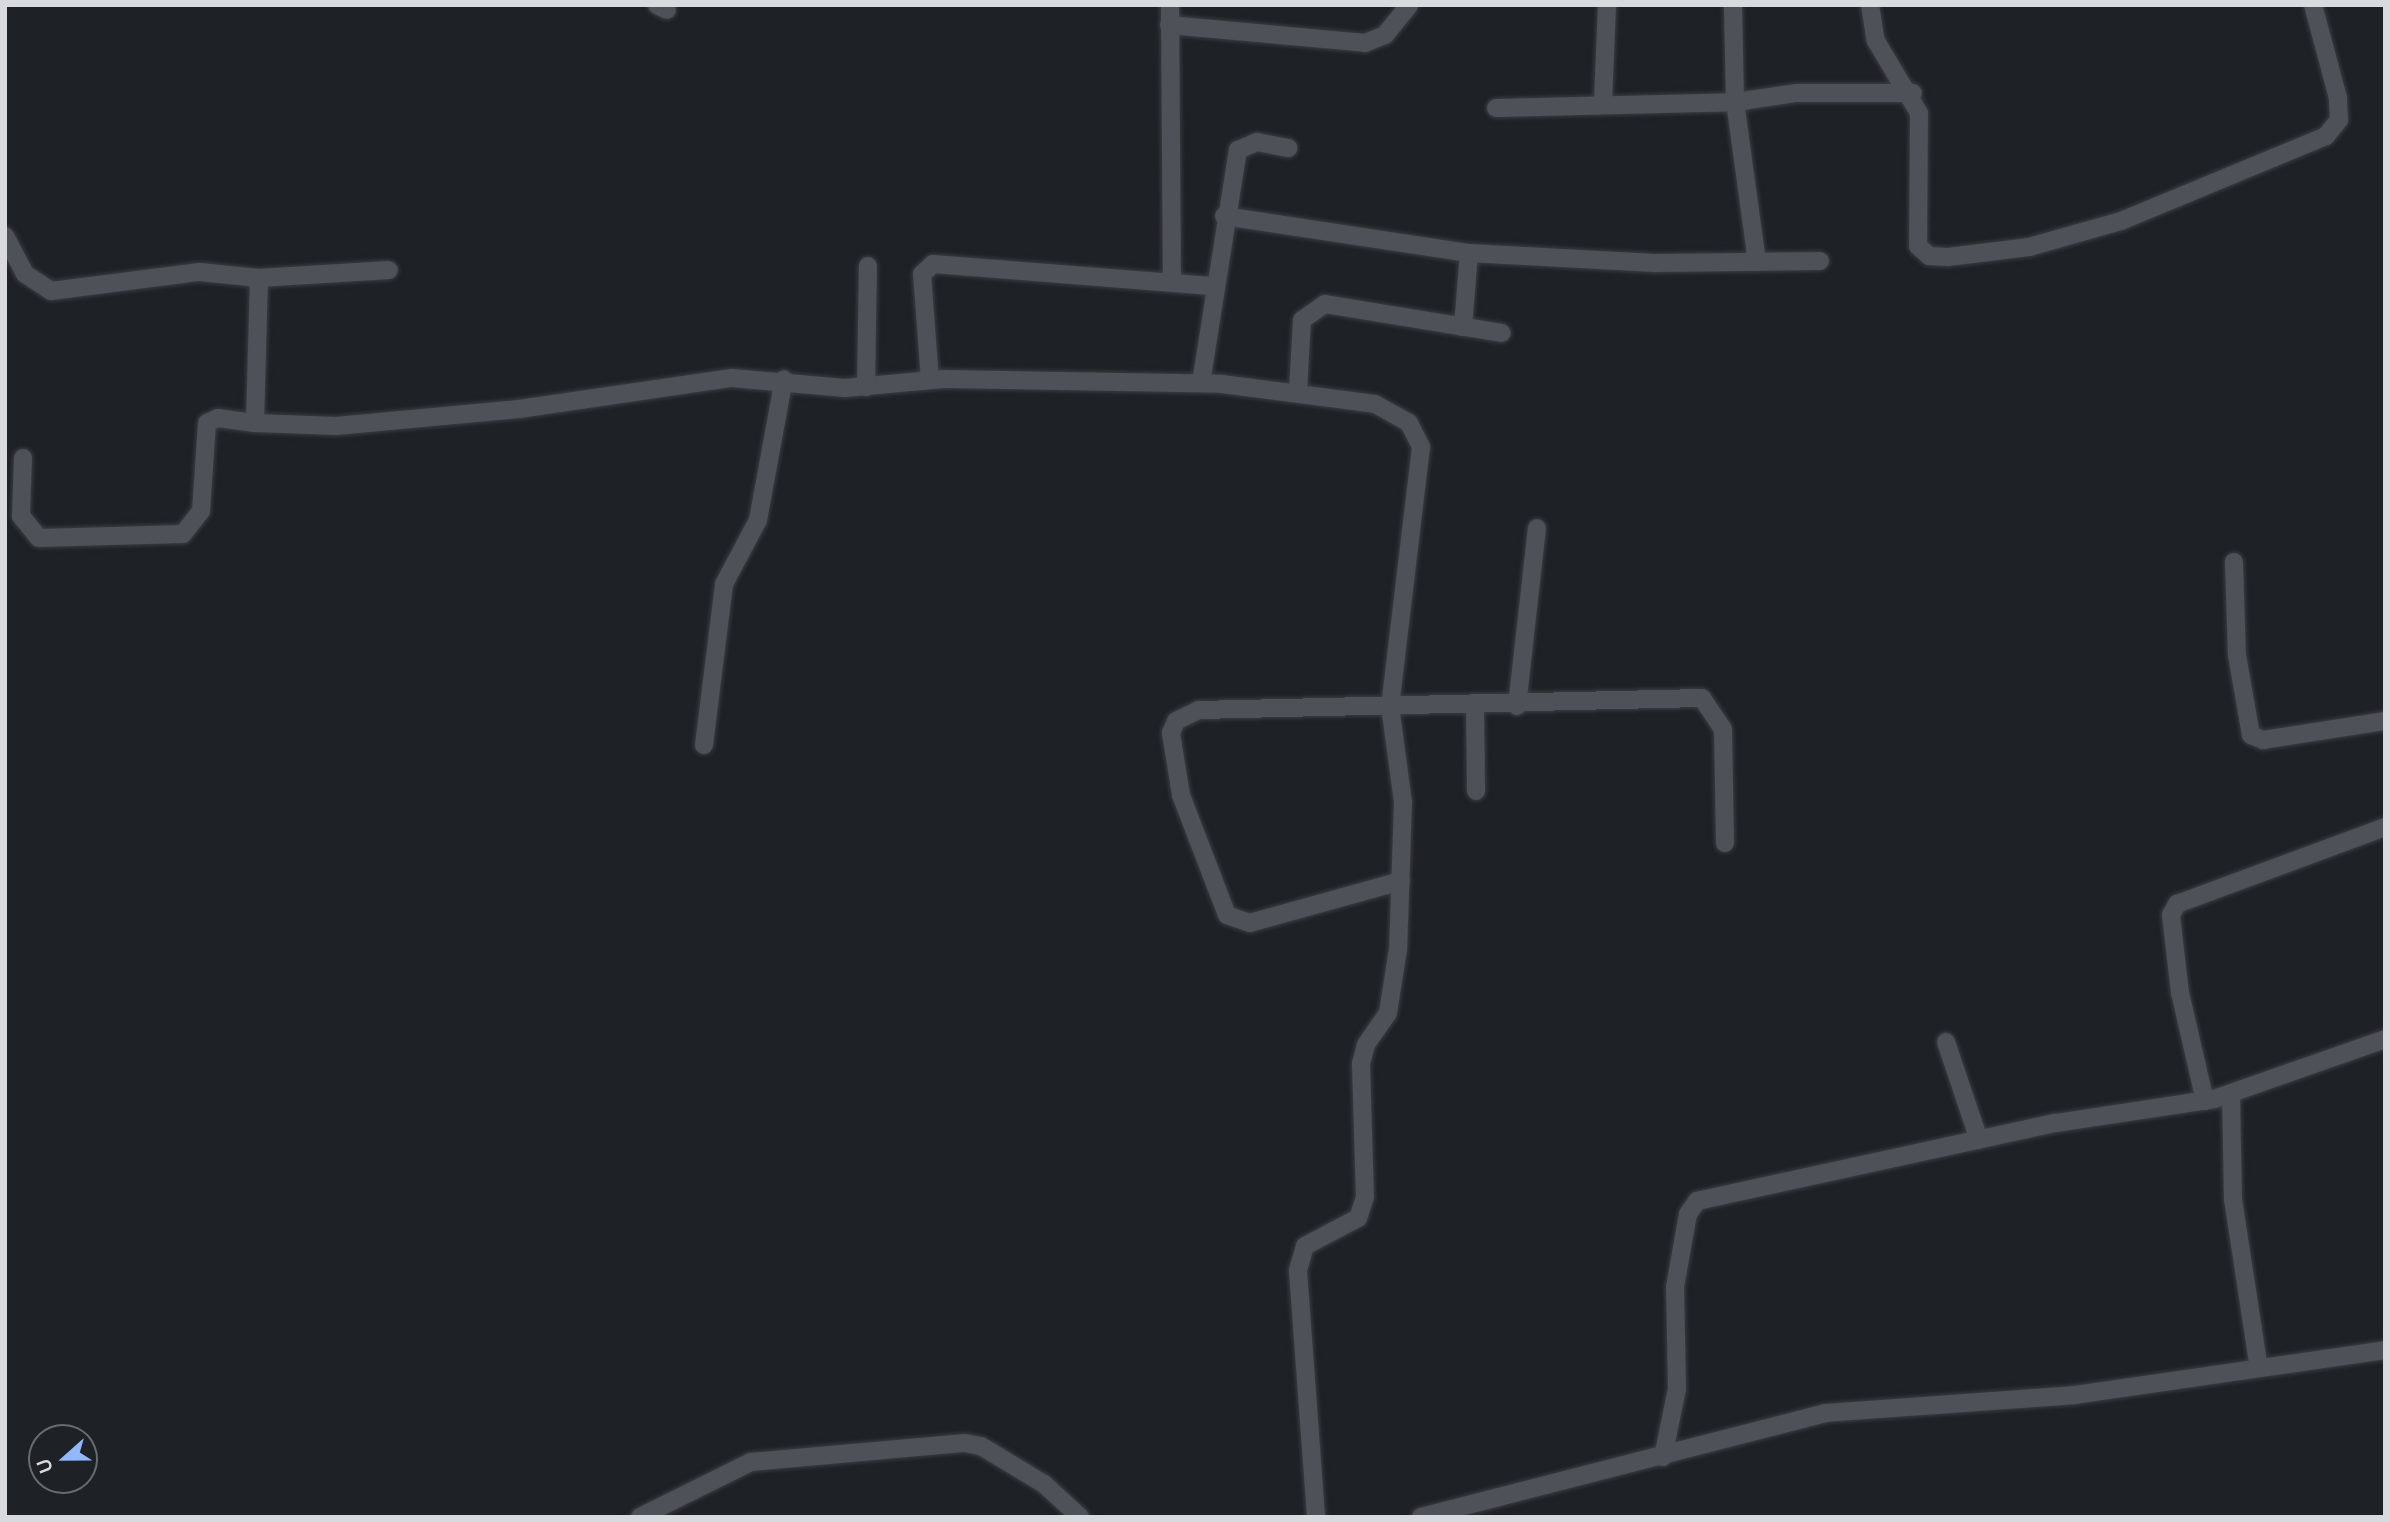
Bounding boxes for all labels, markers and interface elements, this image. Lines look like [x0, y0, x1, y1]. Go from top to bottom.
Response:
north arrow [28, 1424, 98, 1494]
text: U [32, 1455, 58, 1476]

